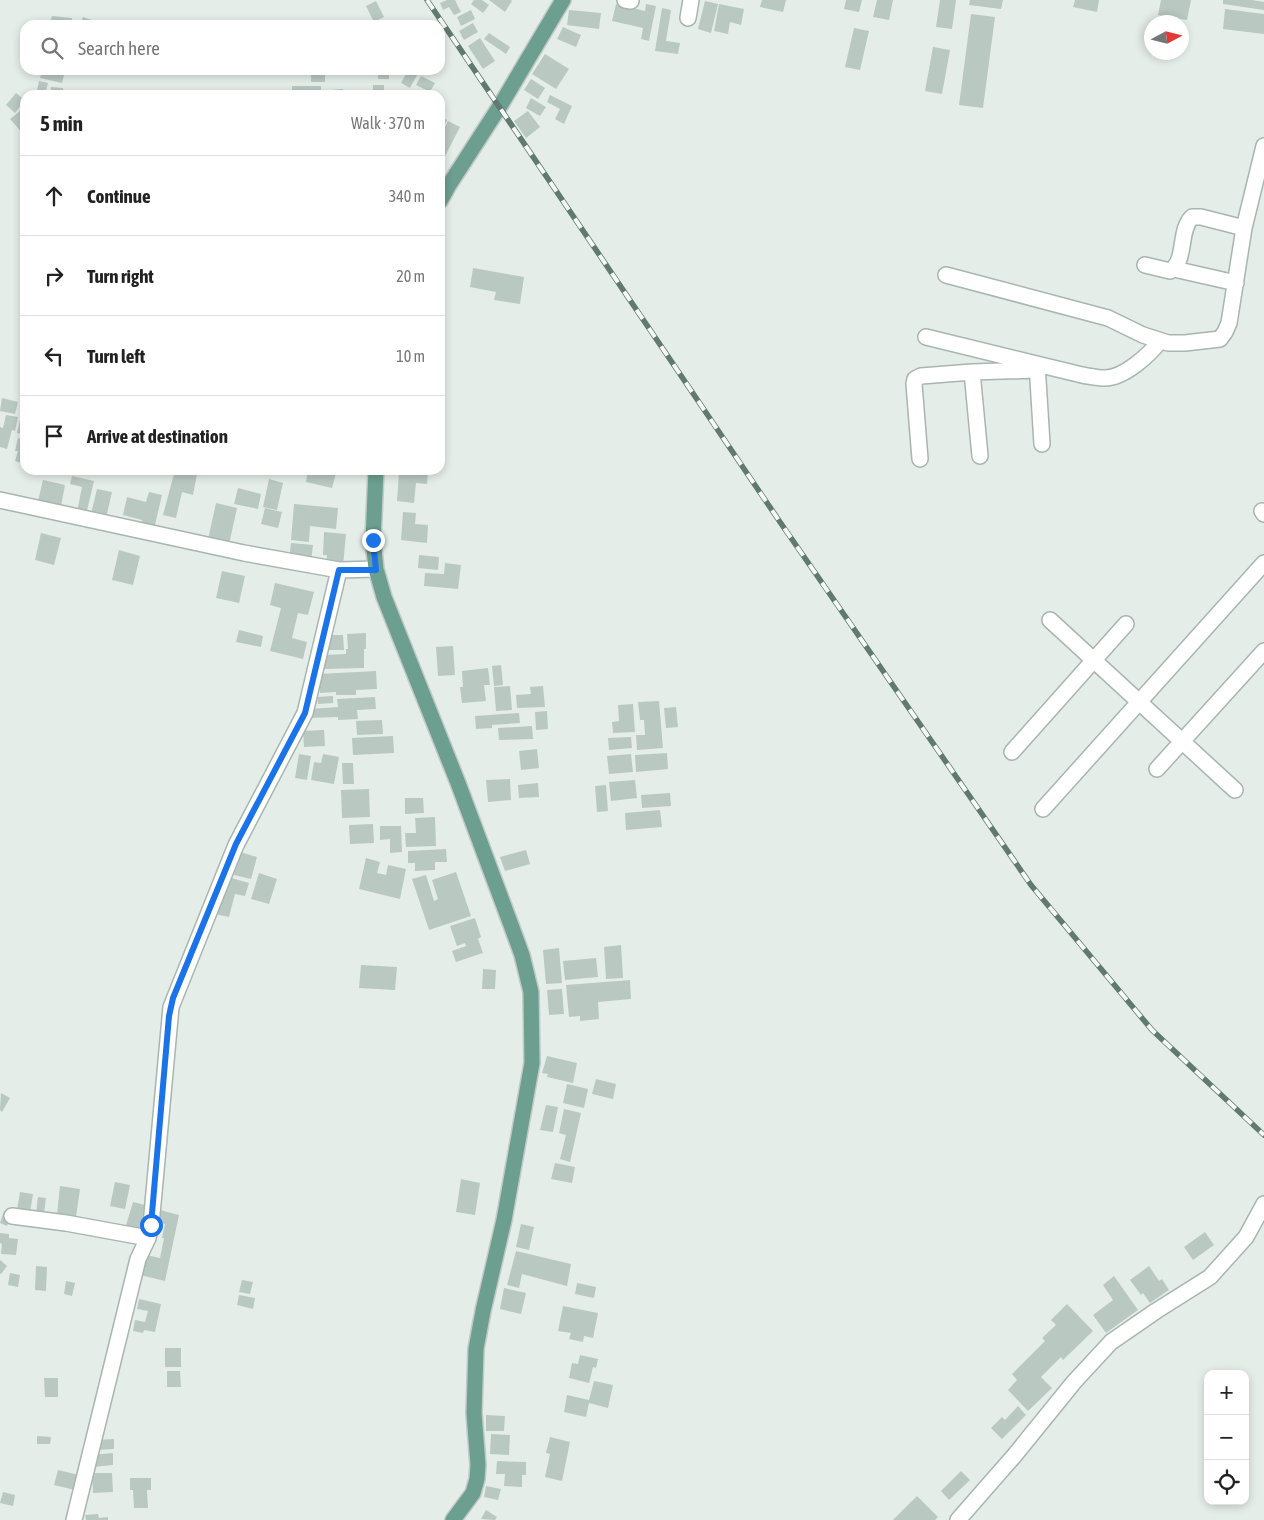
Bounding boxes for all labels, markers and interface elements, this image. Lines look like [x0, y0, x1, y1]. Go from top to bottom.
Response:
north arrow [1144, 15, 1189, 60]
search box [20, 20, 445, 75]
icon: search [38, 34, 66, 62]
text: Search here [78, 37, 160, 59]
text: 5 min [40, 111, 83, 135]
text: Walk · 370 m [351, 114, 425, 132]
icon: ahead [40, 182, 68, 210]
text: Continue [87, 185, 151, 207]
text: 340 m [389, 187, 425, 205]
icon: right [40, 262, 68, 290]
text: Turn right [87, 265, 154, 287]
text: 20 m [396, 267, 425, 285]
icon: left [40, 342, 68, 370]
text: Turn left [87, 345, 145, 367]
text: 10 m [396, 347, 425, 365]
icon: arrive [40, 422, 68, 450]
text: Arrive at destination [87, 425, 228, 447]
route end [362, 529, 385, 552]
route start [140, 1214, 163, 1237]
map controls [1204, 1370, 1249, 1505]
button: + [1204, 1370, 1249, 1415]
button: − [1204, 1415, 1249, 1460]
button: locate [1204, 1460, 1249, 1505]

